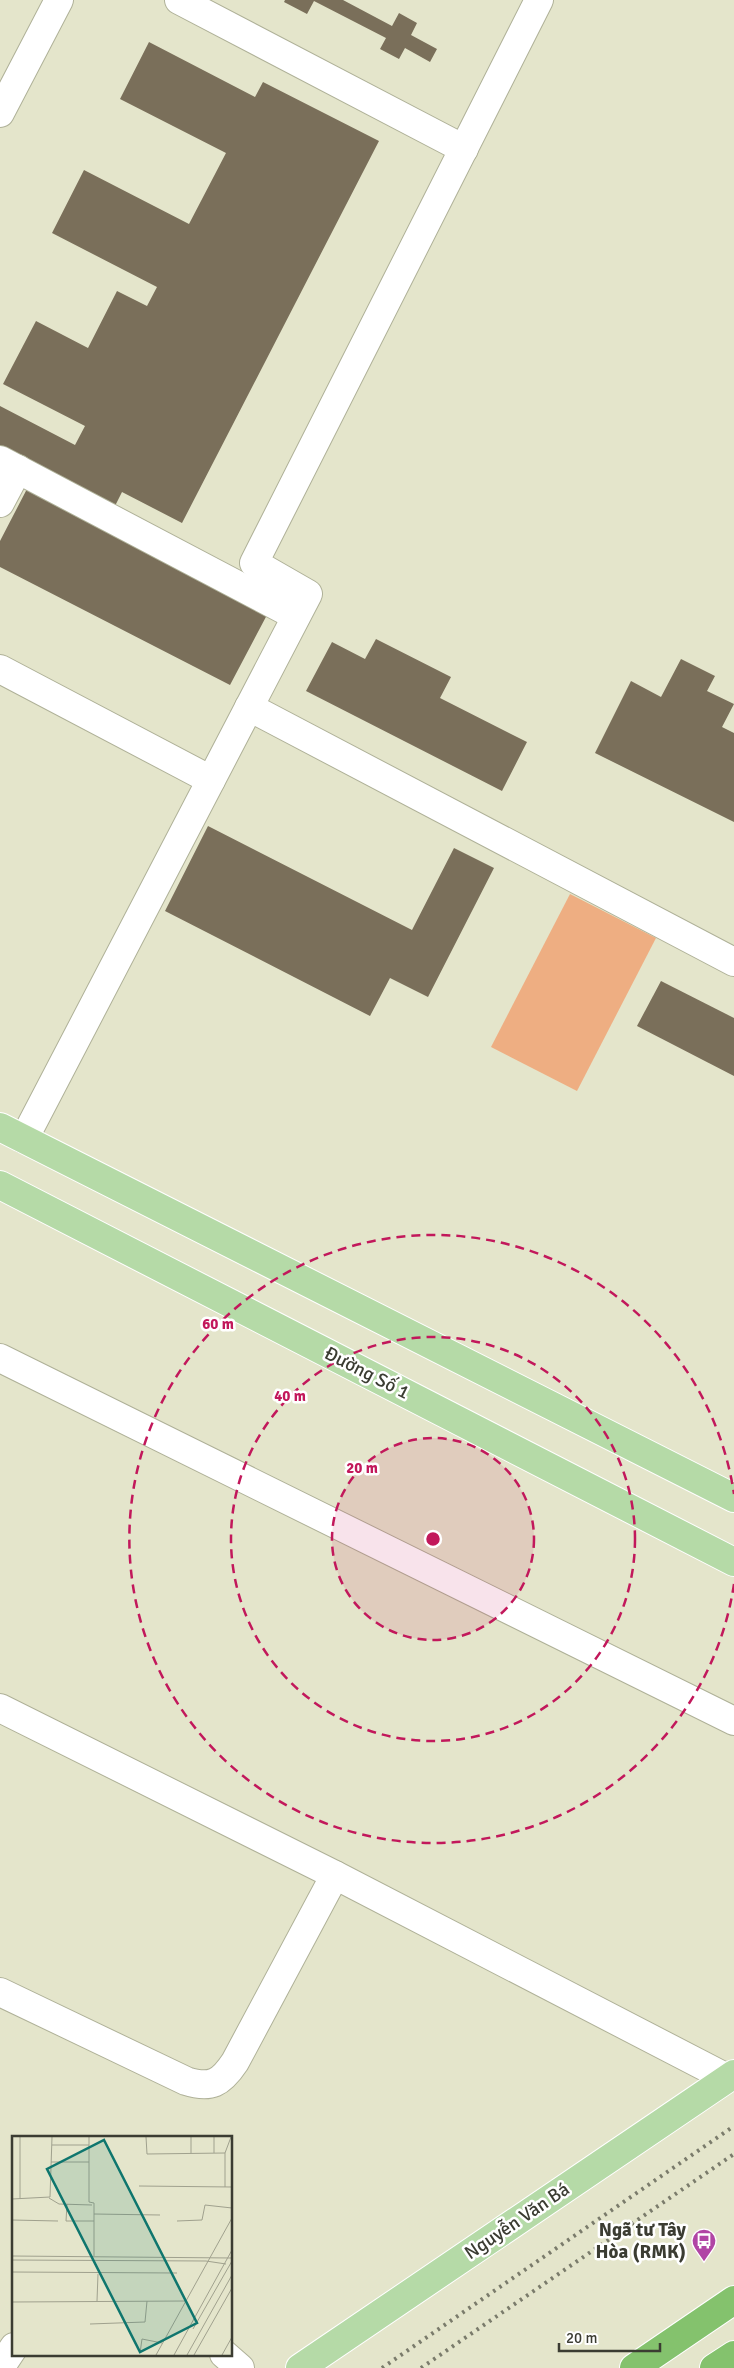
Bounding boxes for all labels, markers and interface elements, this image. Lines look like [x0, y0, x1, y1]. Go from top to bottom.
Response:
text: 60 m [202, 1315, 234, 1333]
street label: Đường Số 1 [320, 1341, 414, 1405]
text: 40 m [274, 1387, 306, 1405]
text: 20 m [346, 1459, 378, 1477]
centre of rings [424, 1530, 442, 1548]
inset map [12, 2136, 232, 2356]
street label: Nguyễn Văn Bá [460, 2177, 574, 2265]
place label: Ngã tư Tây Hòa (RMK) [596, 2218, 687, 2264]
bus stop icon: Ngã tư Tây Hòa (RMK) [691, 2228, 717, 2262]
scale bar [559, 2320, 660, 2352]
text: 20 m [566, 2329, 597, 2347]

